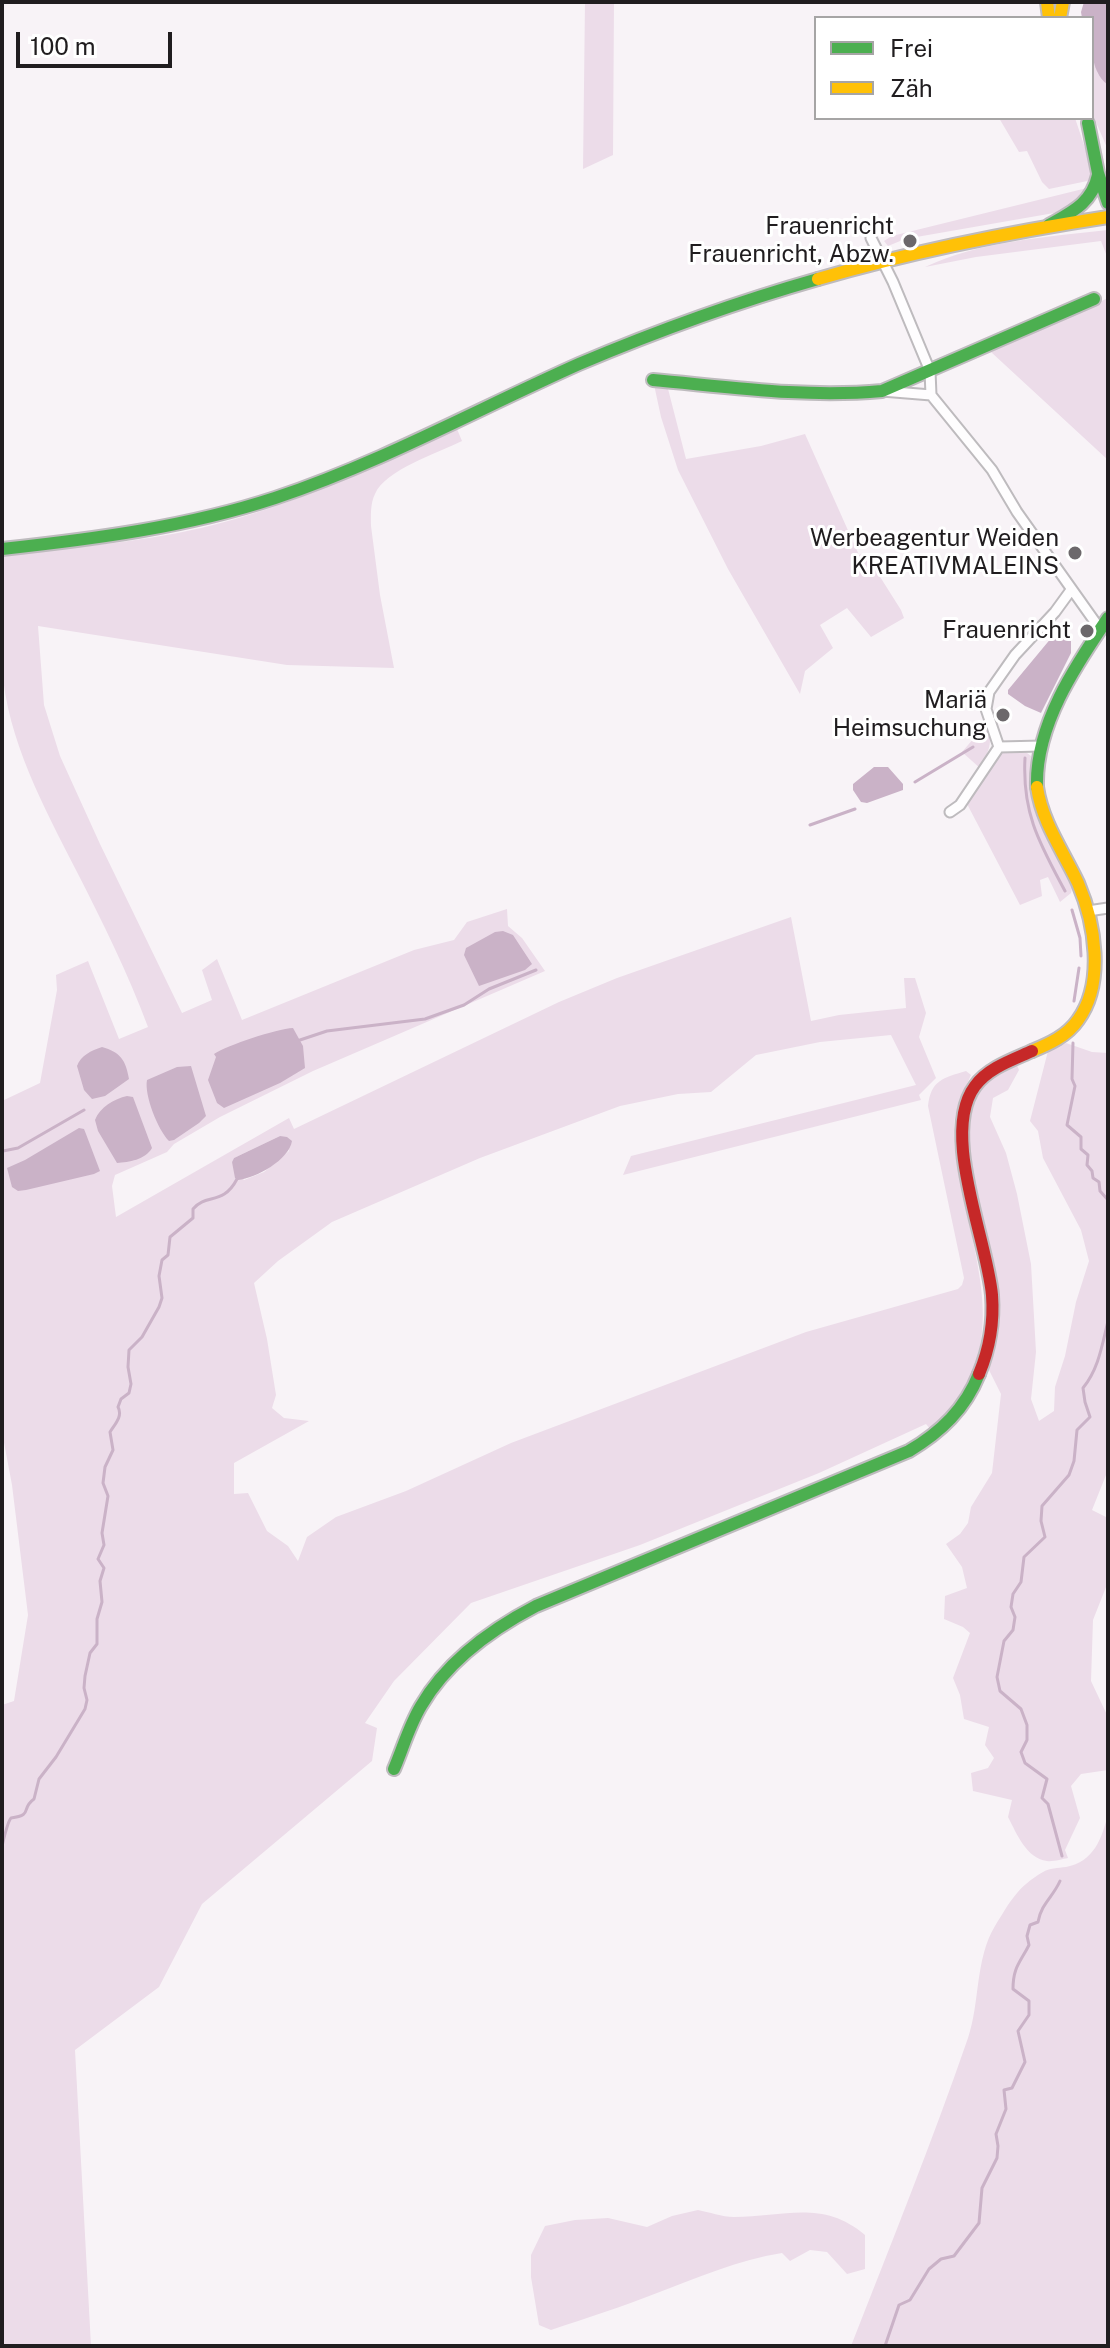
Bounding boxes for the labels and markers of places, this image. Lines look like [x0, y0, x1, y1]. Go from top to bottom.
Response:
place label: Frauenricht Frauenricht, Abzw. [688, 213, 894, 269]
marker: Frauenricht Frauenricht, Abzw. [901, 232, 919, 250]
place label: Werbeagentur Weiden KREATIVMALEINS [810, 525, 1059, 581]
marker: Werbeagentur Weiden KREATIVMALEINS [1066, 544, 1084, 562]
place label: Frauenricht [942, 617, 1071, 645]
marker: Frauenricht [1078, 622, 1096, 640]
place label: Mariä Heimsuchung [833, 687, 987, 743]
marker: Mariä Heimsuchung [994, 706, 1012, 724]

